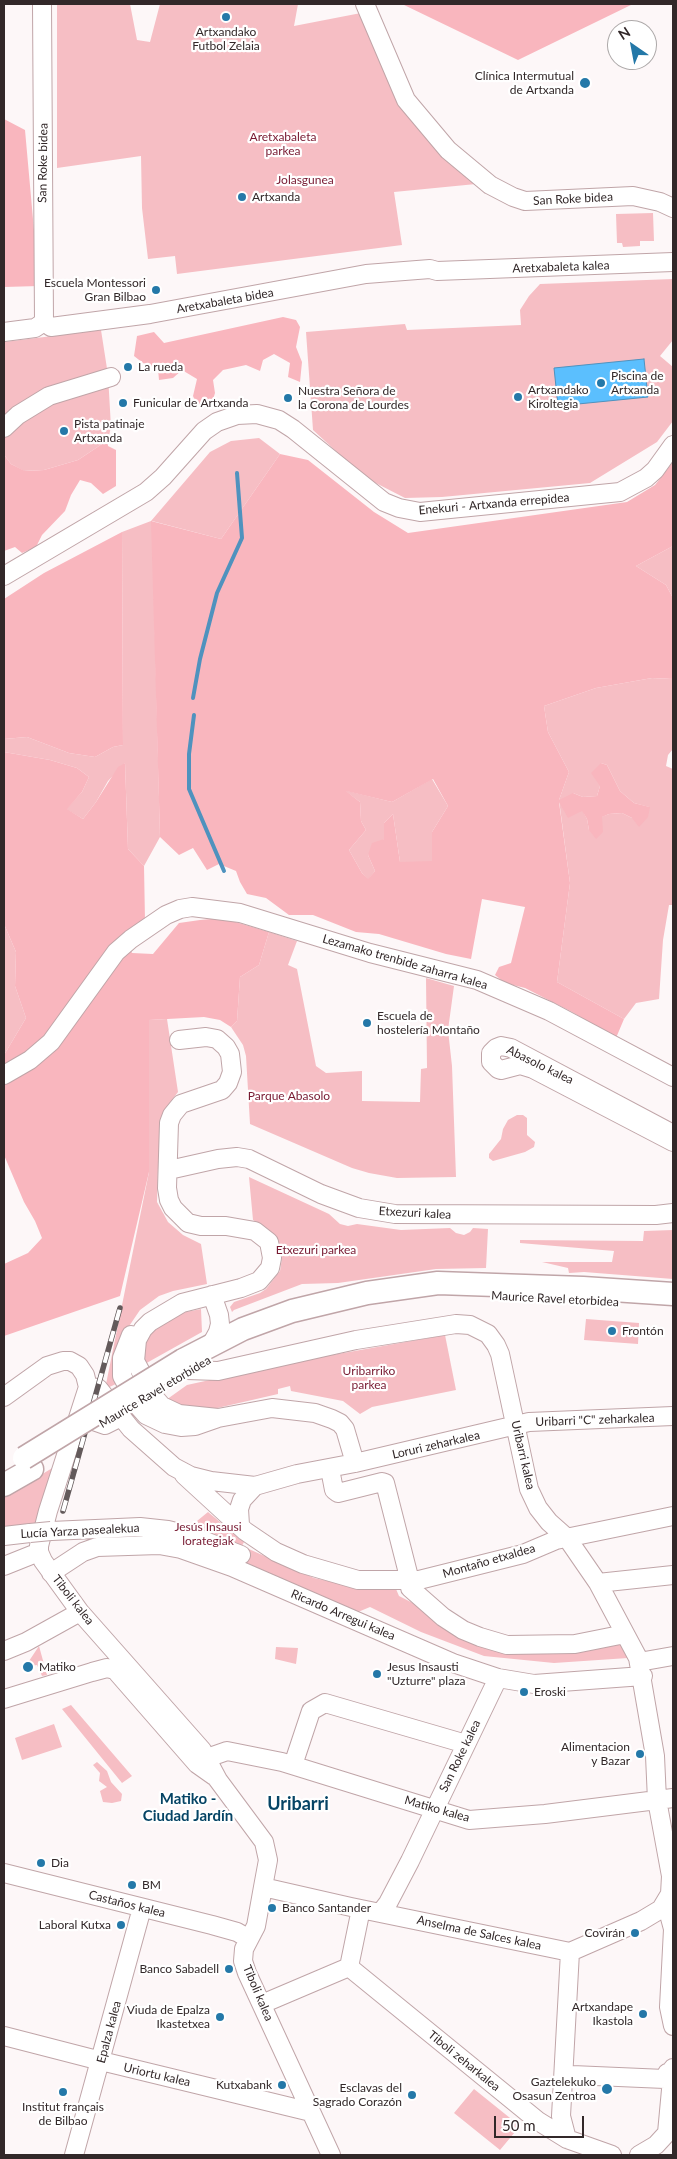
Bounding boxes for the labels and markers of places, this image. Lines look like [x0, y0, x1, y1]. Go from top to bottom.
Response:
marker: Artxandako Futbol Zelaia [220, 11, 232, 23]
place label: Artxandako Futbol Zelaia [192, 25, 260, 53]
place label: Clínica Intermutual de Artxanda [475, 69, 574, 97]
marker: Clínica Intermutual de Artxanda [578, 76, 592, 90]
place label: Artxanda [252, 190, 300, 204]
marker: Artxanda [236, 191, 248, 203]
place label: Escuela Montessori Gran Bilbao [44, 276, 146, 304]
marker: Escuela Montessori Gran Bilbao [150, 284, 162, 296]
place label: La rueda [138, 360, 183, 374]
marker: La rueda [122, 361, 134, 373]
place label: Piscina de Artxanda [611, 369, 664, 397]
marker: Piscina de Artxanda [595, 377, 607, 389]
place label: Artxandako Kiroltegia [528, 383, 589, 411]
place label: Nuestra Señora de la Corona de Lourdes [298, 384, 409, 412]
marker: Artxandako Kiroltegia [512, 391, 524, 403]
marker: Nuestra Señora de la Corona de Lourdes [282, 392, 294, 404]
place label: Funicular de Artxanda [133, 396, 248, 410]
marker: Funicular de Artxanda [117, 397, 129, 409]
place label: Pista patinaje Artxanda [74, 417, 144, 445]
marker: Pista patinaje Artxanda [58, 425, 70, 437]
place label: Escuela de hostelería Montaño [377, 1009, 480, 1037]
marker: Escuela de hostelería Montaño [361, 1017, 373, 1029]
place label: Frontón [622, 1324, 664, 1338]
marker: Frontón [606, 1325, 618, 1337]
marker: Matiko [21, 1660, 35, 1674]
place label: Matiko [39, 1660, 76, 1674]
place label: Jesus Insausti "Uzturre" plaza [387, 1660, 466, 1688]
marker: Jesus Insausti "Uzturre" plaza [371, 1668, 383, 1680]
place label: Eroski [534, 1685, 566, 1699]
marker: Eroski [518, 1686, 530, 1698]
place label: Alimentacion y Bazar [561, 1740, 630, 1768]
marker: Alimentacion y Bazar [634, 1748, 646, 1760]
place label: Dia [51, 1856, 69, 1870]
marker: Dia [35, 1857, 47, 1869]
place label: BM [142, 1878, 161, 1892]
marker: BM [126, 1879, 138, 1891]
place label: Banco Santander [282, 1901, 371, 1915]
marker: Banco Santander [266, 1902, 278, 1914]
place label: Laboral Kutxa [39, 1918, 111, 1932]
marker: Laboral Kutxa [115, 1919, 127, 1931]
place label: Covirán [584, 1926, 625, 1940]
marker: Covirán [629, 1927, 641, 1939]
place label: Banco Sabadell [139, 1962, 219, 1976]
marker: Banco Sabadell [223, 1963, 235, 1975]
place label: Artxandape Ikastola [572, 2000, 633, 2028]
place label: Viuda de Epalza Ikastetxea [127, 2003, 210, 2031]
marker: Artxandape Ikastola [637, 2008, 649, 2020]
marker: Viuda de Epalza Ikastetxea [214, 2011, 226, 2023]
place label: Gaztelekuko Osasun Zentroa [513, 2075, 596, 2103]
place label: Kutxabank [216, 2078, 272, 2092]
marker: Kutxabank [276, 2079, 288, 2091]
place label: Esclavas del Sagrado Corazón [313, 2081, 402, 2109]
marker: Gaztelekuko Osasun Zentroa [600, 2082, 614, 2096]
marker: Institut français de Bilbao [57, 2086, 69, 2098]
marker: Esclavas del Sagrado Corazón [406, 2089, 418, 2101]
place label: Institut français de Bilbao [22, 2100, 104, 2128]

